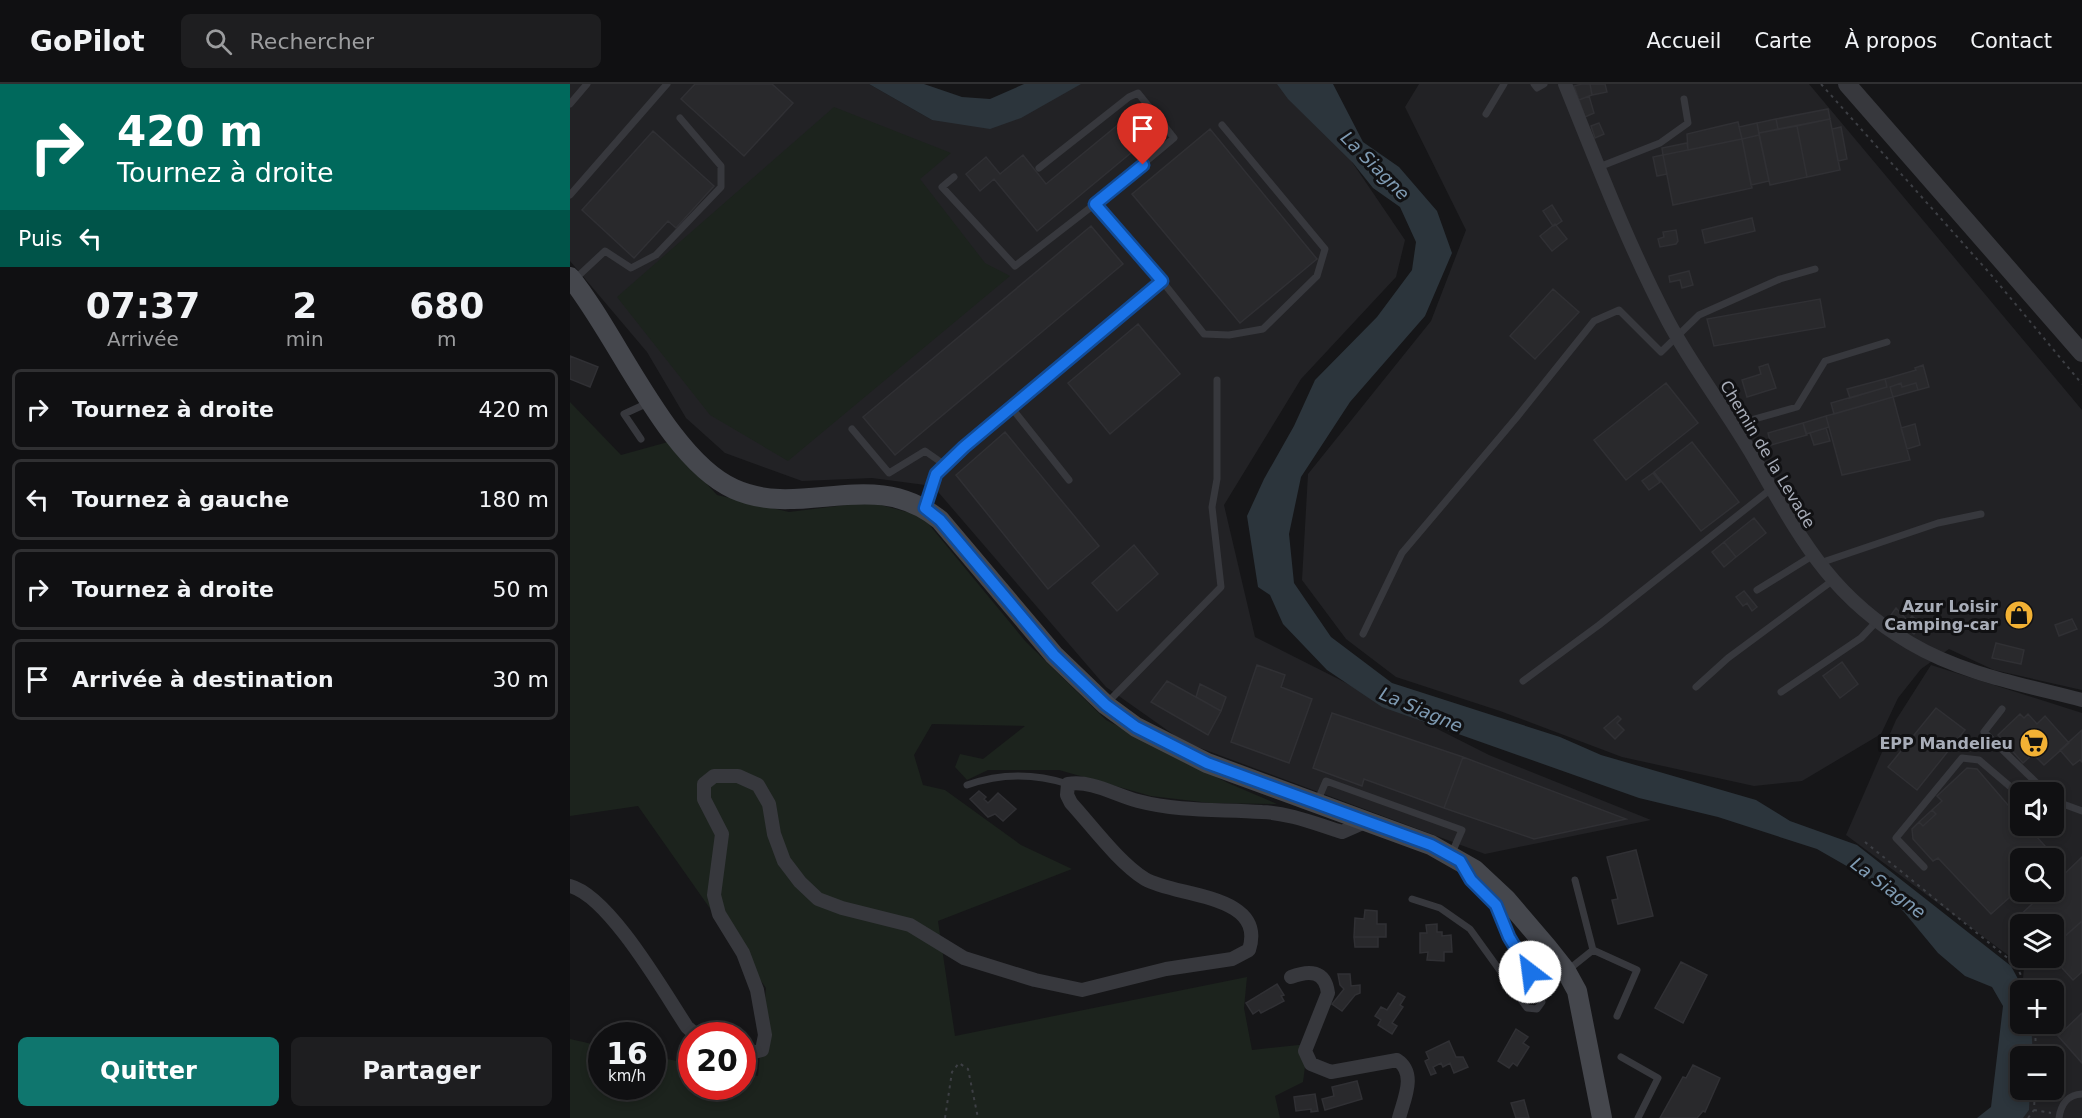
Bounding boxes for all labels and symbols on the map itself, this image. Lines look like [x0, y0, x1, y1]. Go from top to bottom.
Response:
pin [1117, 103, 1168, 165]
water label: La Siagne [1337, 127, 1414, 204]
street label: Chemin de la Levade [1716, 377, 1819, 531]
place label: Azur Loisir Camping-car [1884, 597, 1998, 634]
shop icon: Azur Loisir Camping-car [2003, 599, 2035, 631]
water label: La Siagne [1377, 683, 1466, 736]
supermarket icon: EPP Mandelieu [2018, 727, 2050, 759]
place label: EPP Mandelieu [1879, 734, 2013, 753]
water label: La Siagne [1847, 853, 1930, 923]
position arrow [1498, 940, 1562, 1004]
speed limit sign: 20 [678, 1022, 756, 1100]

